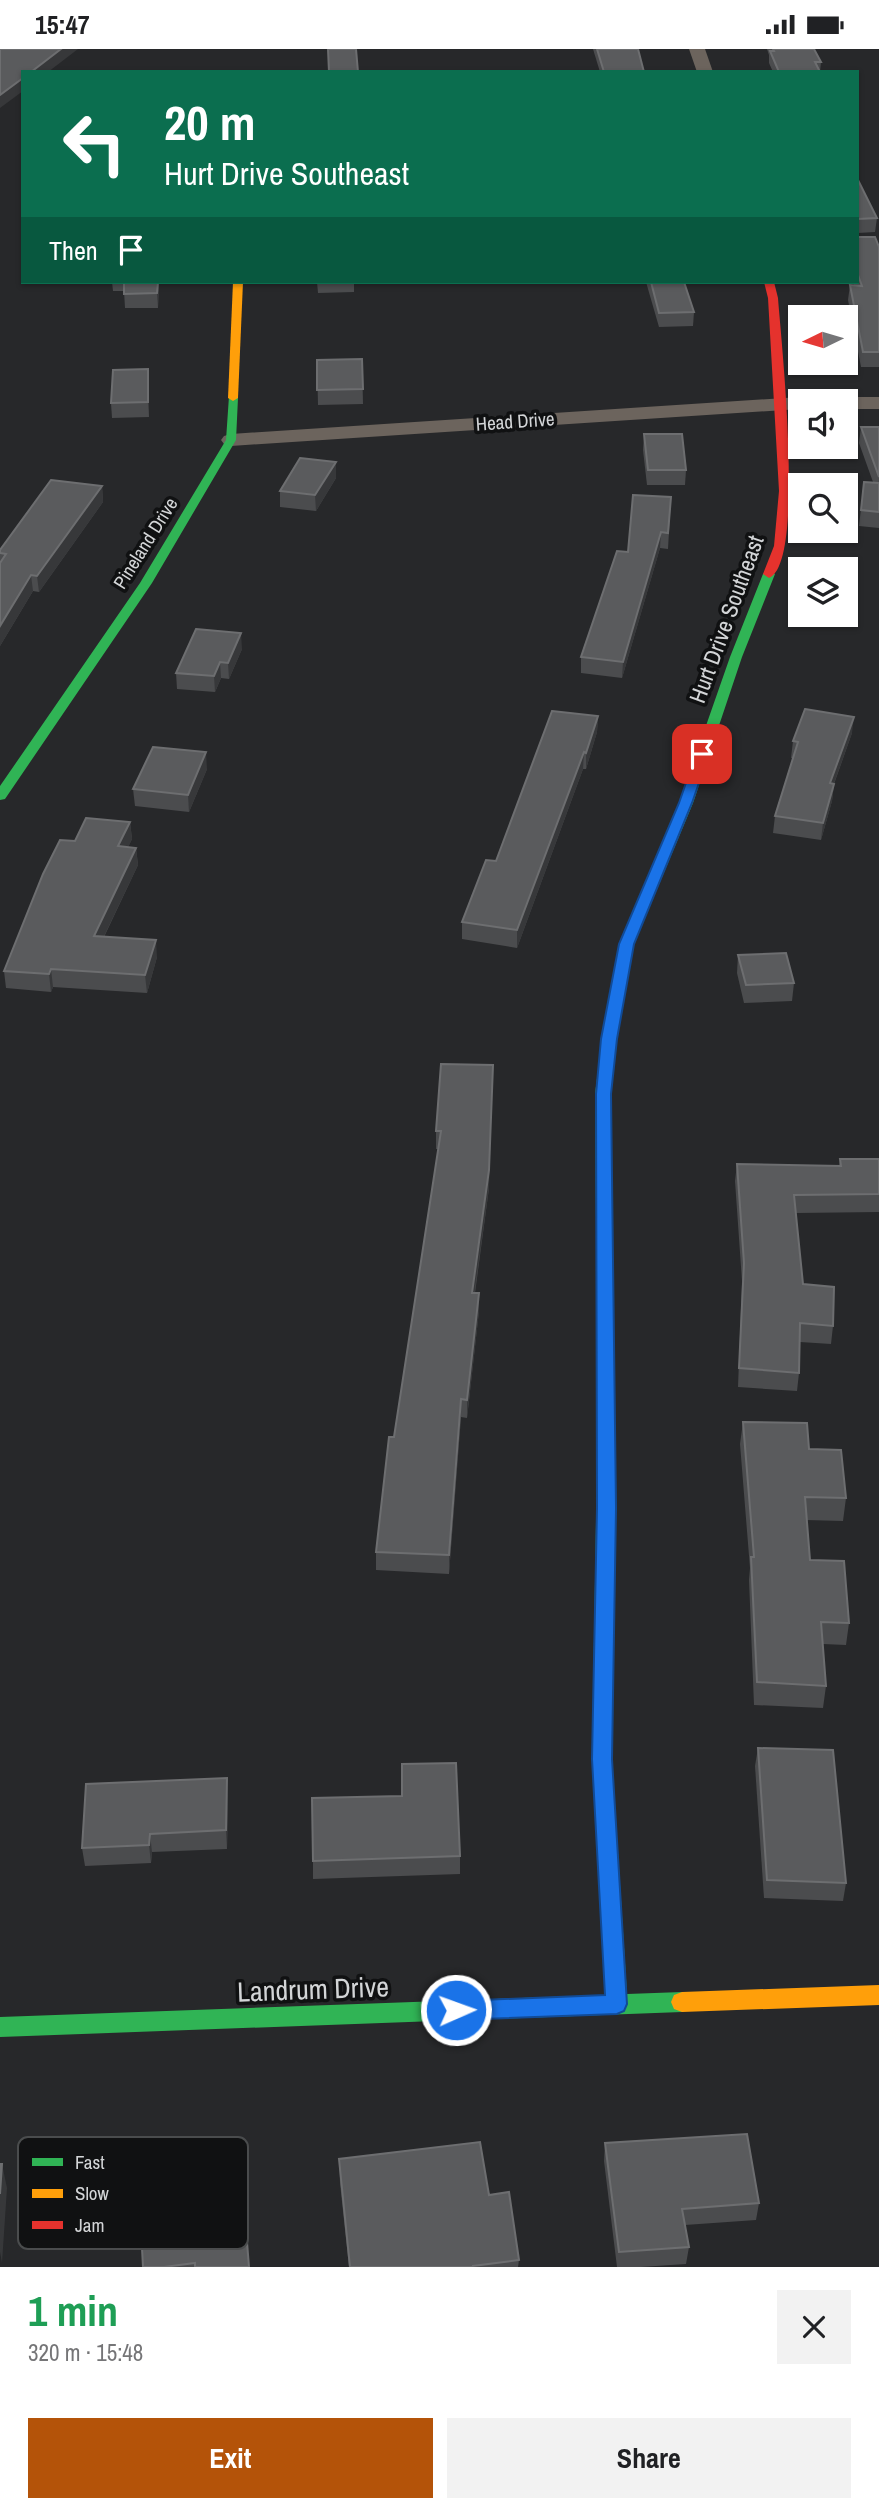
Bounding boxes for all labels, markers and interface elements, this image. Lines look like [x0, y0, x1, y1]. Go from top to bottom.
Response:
text: 15:47 [35, 7, 90, 42]
text: 20 m [164, 89, 256, 155]
icon: left [49, 98, 140, 189]
text: Hurt Drive Southeast [164, 152, 409, 195]
icon: arrive [112, 231, 150, 269]
text: Then [49, 233, 98, 268]
north arrow [788, 305, 858, 375]
map controls [788, 305, 858, 627]
button: sound [788, 389, 858, 459]
street label: Head Drive [475, 405, 555, 437]
button: search [788, 473, 858, 543]
street label: Pineland Drive [107, 492, 183, 594]
street label: Hurt Drive Southeast [681, 531, 771, 707]
button: layers [788, 557, 858, 627]
pin [672, 724, 732, 784]
icon: arrive [683, 735, 721, 773]
street label: Landrum Drive [236, 1967, 390, 2011]
position arrow [419, 1973, 493, 2047]
legend [18, 2137, 248, 2249]
text: Fast [75, 2149, 105, 2175]
text: Slow [75, 2180, 110, 2206]
text: Jam [75, 2212, 104, 2238]
text: 1 min [28, 2283, 118, 2339]
button: close [777, 2290, 851, 2364]
text: 320 m · 15:48 [28, 2337, 143, 2368]
button: Exit [28, 2418, 433, 2498]
button: Share [447, 2418, 851, 2498]

